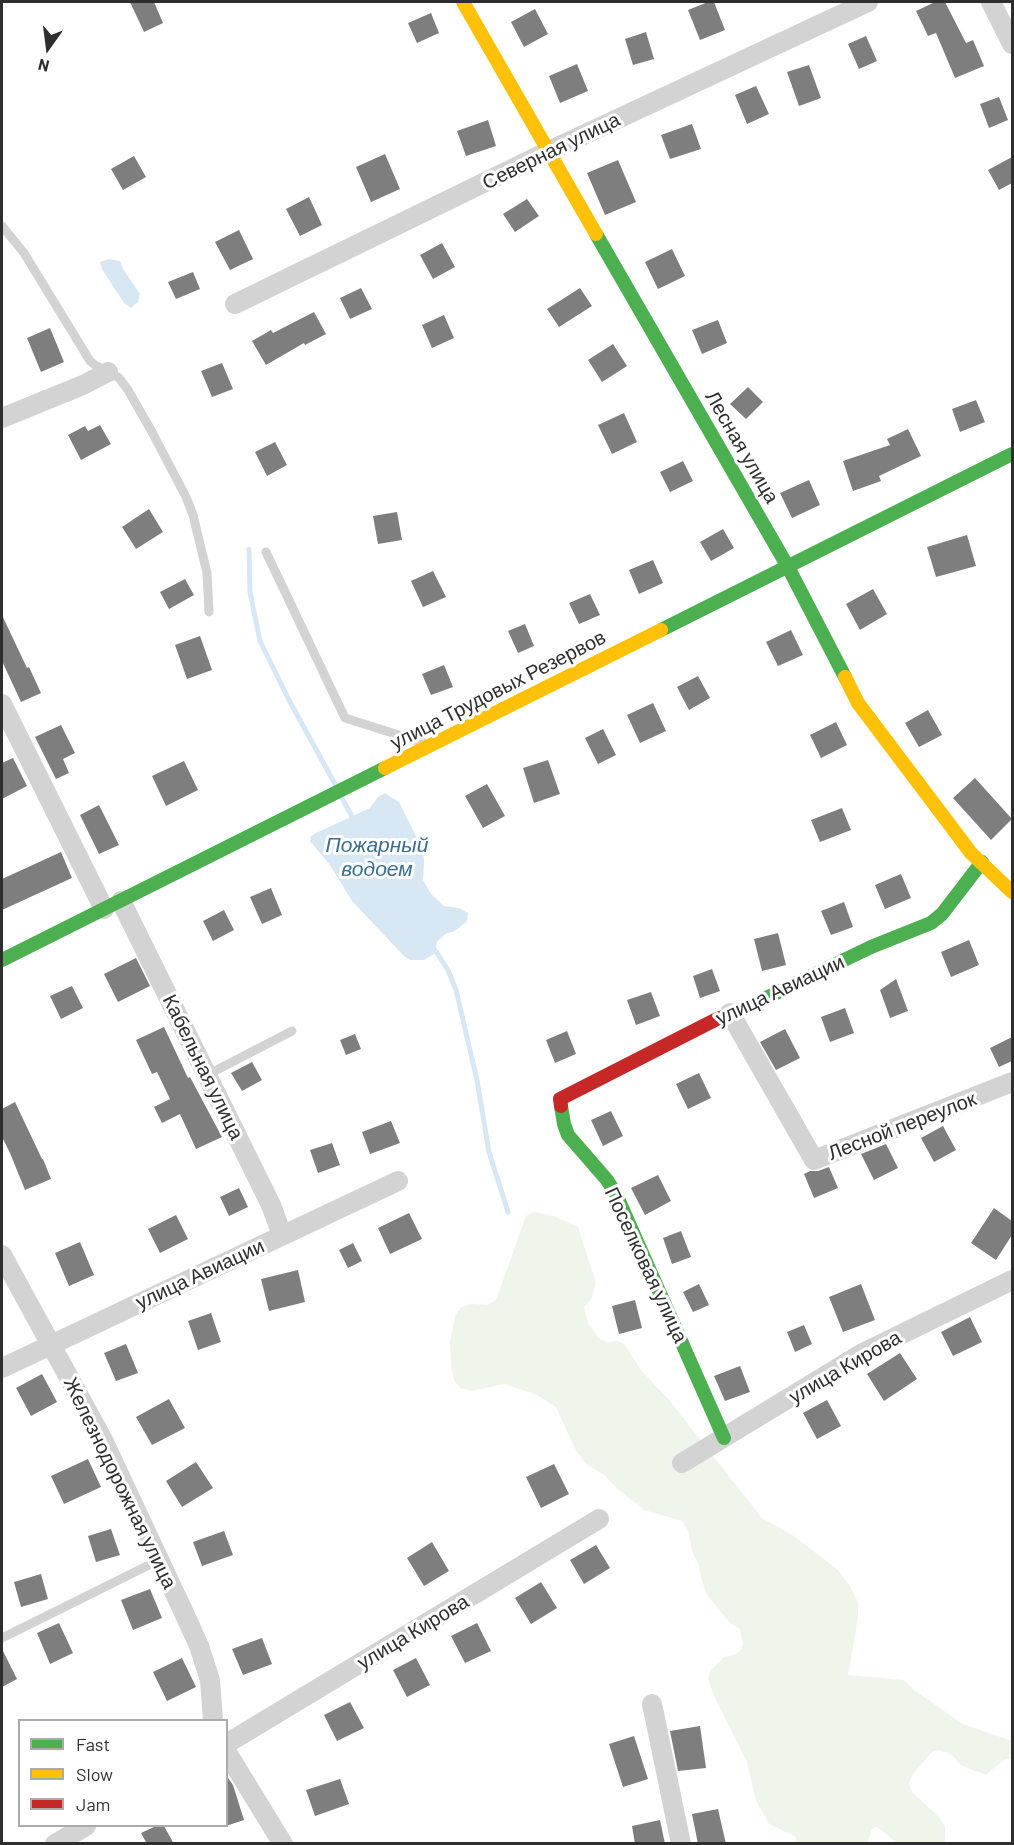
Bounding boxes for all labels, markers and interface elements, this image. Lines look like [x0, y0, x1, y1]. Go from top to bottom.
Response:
north arrow [18, 18, 78, 78]
text: N [36, 55, 51, 76]
street label: Северная улица [478, 107, 624, 195]
street label: Лесная улица [700, 386, 784, 508]
street label: улица Трудовых Резервов [386, 625, 610, 755]
water label: Пожарный водоем [326, 832, 428, 882]
street label: улица Авиации [712, 950, 848, 1030]
street label: Кабельная улица [157, 990, 249, 1144]
street label: Лесной переулок [824, 1087, 980, 1165]
street label: Поселковая улица [599, 1183, 693, 1347]
street label: улица Авиации [132, 1234, 268, 1314]
street label: улица Кирова [785, 1325, 905, 1409]
street label: Железнодорожная улица [58, 1373, 182, 1593]
street label: улица Кирова [353, 1589, 473, 1675]
legend [18, 1719, 228, 1827]
text: Fast [76, 1733, 110, 1755]
text: Slow [76, 1763, 113, 1785]
text: Jam [76, 1793, 110, 1815]

